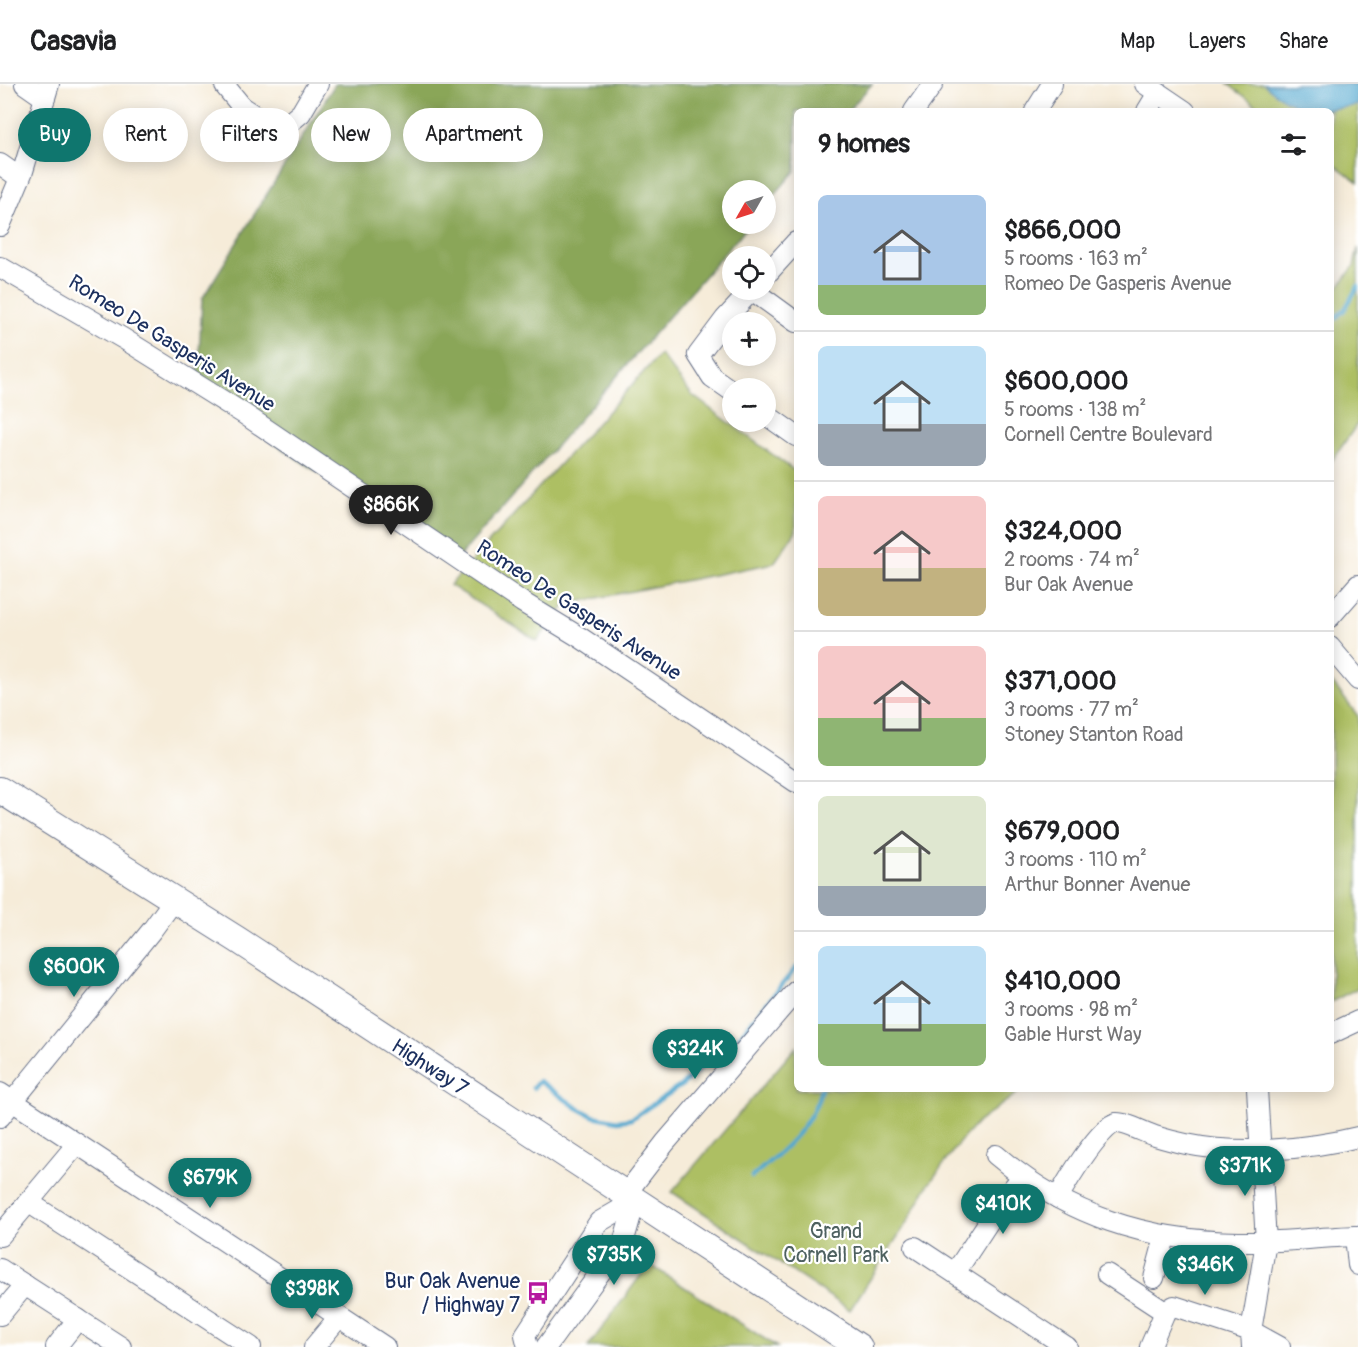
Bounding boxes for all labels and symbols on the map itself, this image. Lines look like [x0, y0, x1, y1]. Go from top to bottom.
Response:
north arrow [722, 180, 776, 234]
street label: Romeo De Gasperis Avenue [63, 269, 281, 418]
pin: $866K [349, 485, 433, 536]
street label: Romeo De Gasperis Avenue [471, 534, 687, 687]
pin: $600K [32, 947, 116, 998]
pin: $324K [653, 1029, 737, 1080]
street label: Highway 7 [386, 1033, 473, 1102]
pin: $371K [1203, 1146, 1287, 1197]
pin: $679K [168, 1158, 252, 1209]
pin: $410K [961, 1184, 1045, 1235]
park label: Grand Cornell Park [783, 1218, 889, 1269]
pin: $735K [572, 1235, 656, 1286]
pin: $346K [1163, 1245, 1247, 1296]
place label: Bur Oak Avenue / Highway 7 [385, 1268, 521, 1319]
pin: $398K [270, 1269, 354, 1320]
bus stop icon: Bur Oak Avenue / Highway 7 [525, 1280, 551, 1306]

